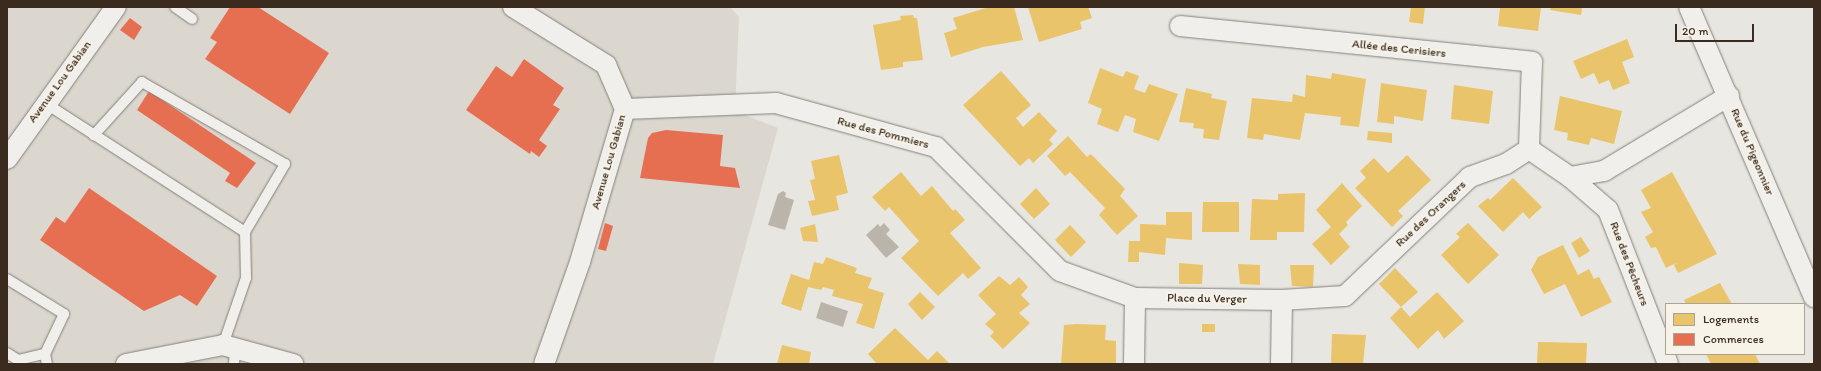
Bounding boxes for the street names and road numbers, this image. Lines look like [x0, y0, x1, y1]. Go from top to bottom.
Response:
street label: Allée des Cerisiers [1351, 37, 1447, 61]
street label: Avenue Lou Gabian [25, 38, 95, 126]
street label: Rue du Pigeonnier [1727, 106, 1777, 198]
street label: Avenue Lou Gabian [589, 113, 629, 211]
street label: Rue des Pommiers [836, 114, 930, 152]
street label: Rue des Orangers [1393, 178, 1469, 250]
street label: Rue des Pêcheurs [1606, 220, 1652, 308]
street label: Place du Verger [1167, 291, 1247, 307]

